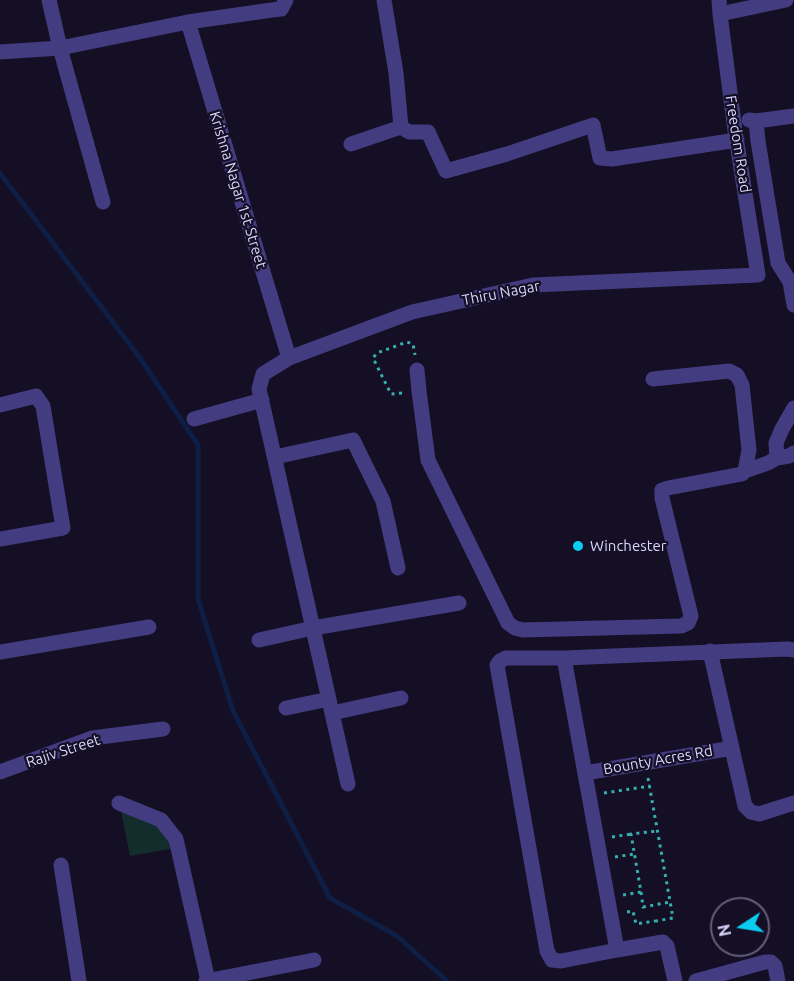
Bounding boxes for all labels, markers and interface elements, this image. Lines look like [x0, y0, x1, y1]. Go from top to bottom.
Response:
street label: Freedom Road [721, 94, 755, 194]
street label: Krishna Nagar 1st Street [206, 109, 270, 271]
street label: Thiru Nagar [461, 277, 541, 309]
place label: Winchester [590, 537, 667, 555]
marker: Winchester [571, 539, 585, 553]
street label: Rajiv Street [24, 731, 102, 771]
street label: Bounty Acres Rd [602, 742, 714, 778]
north arrow [710, 897, 770, 957]
text: N [714, 923, 734, 938]

